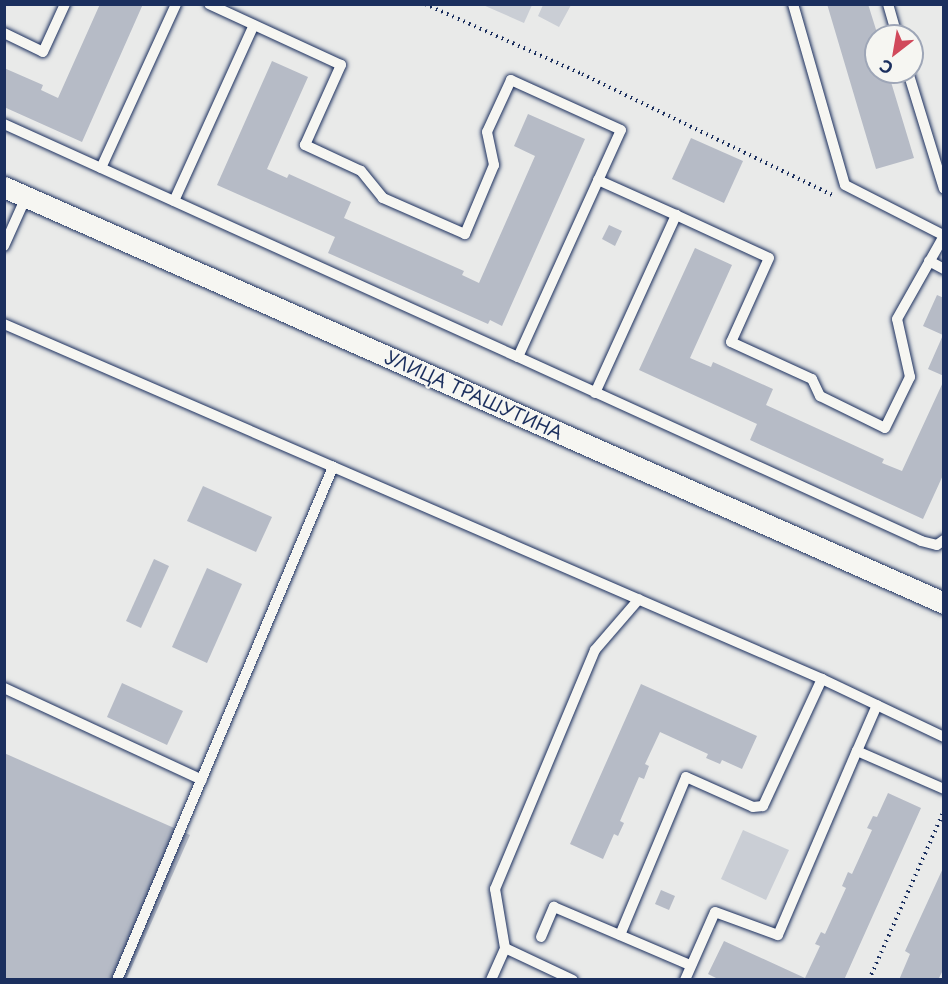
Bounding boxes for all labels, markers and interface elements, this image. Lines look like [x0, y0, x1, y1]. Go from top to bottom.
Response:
north arrow [864, 24, 924, 84]
text: С [874, 54, 897, 81]
street label: УЛИЦА ТРАШУТИНА [381, 346, 567, 444]

